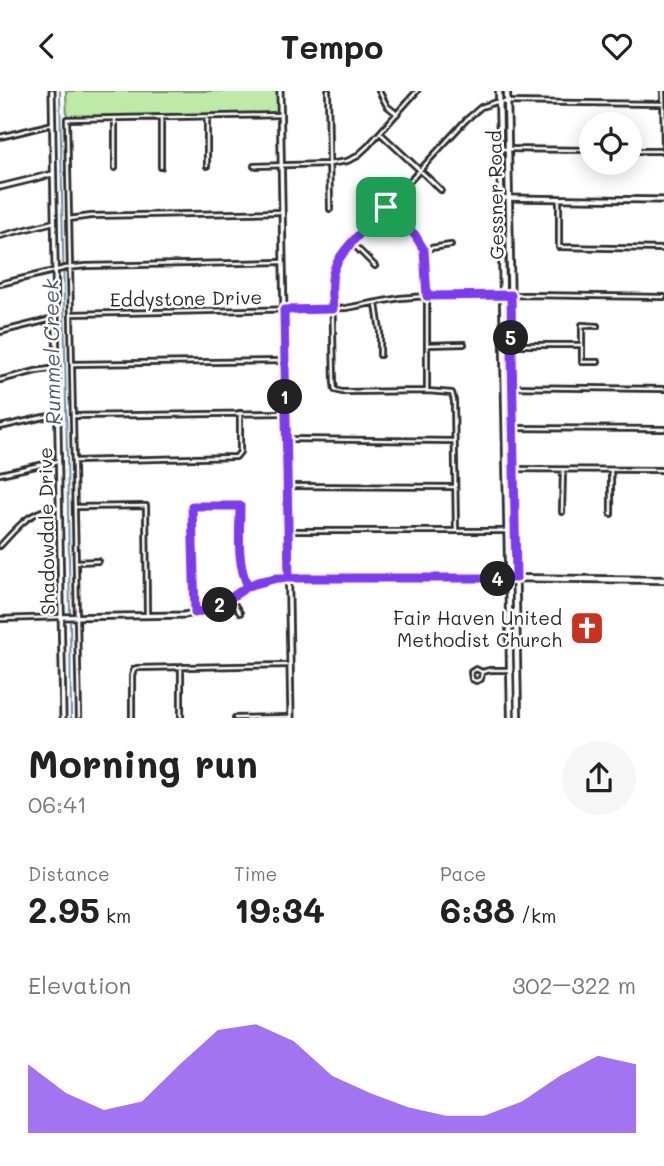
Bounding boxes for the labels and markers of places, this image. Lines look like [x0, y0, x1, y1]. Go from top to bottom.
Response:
pin [356, 177, 416, 237]
pin: 5 [494, 321, 528, 355]
pin: 1 [268, 379, 302, 415]
pin: 4 [480, 561, 516, 596]
pin: 2 [202, 587, 238, 623]
place label: Fair Haven United Methodist Church [393, 605, 562, 652]
church icon: Fair Haven United Methodist Church [568, 609, 606, 647]

